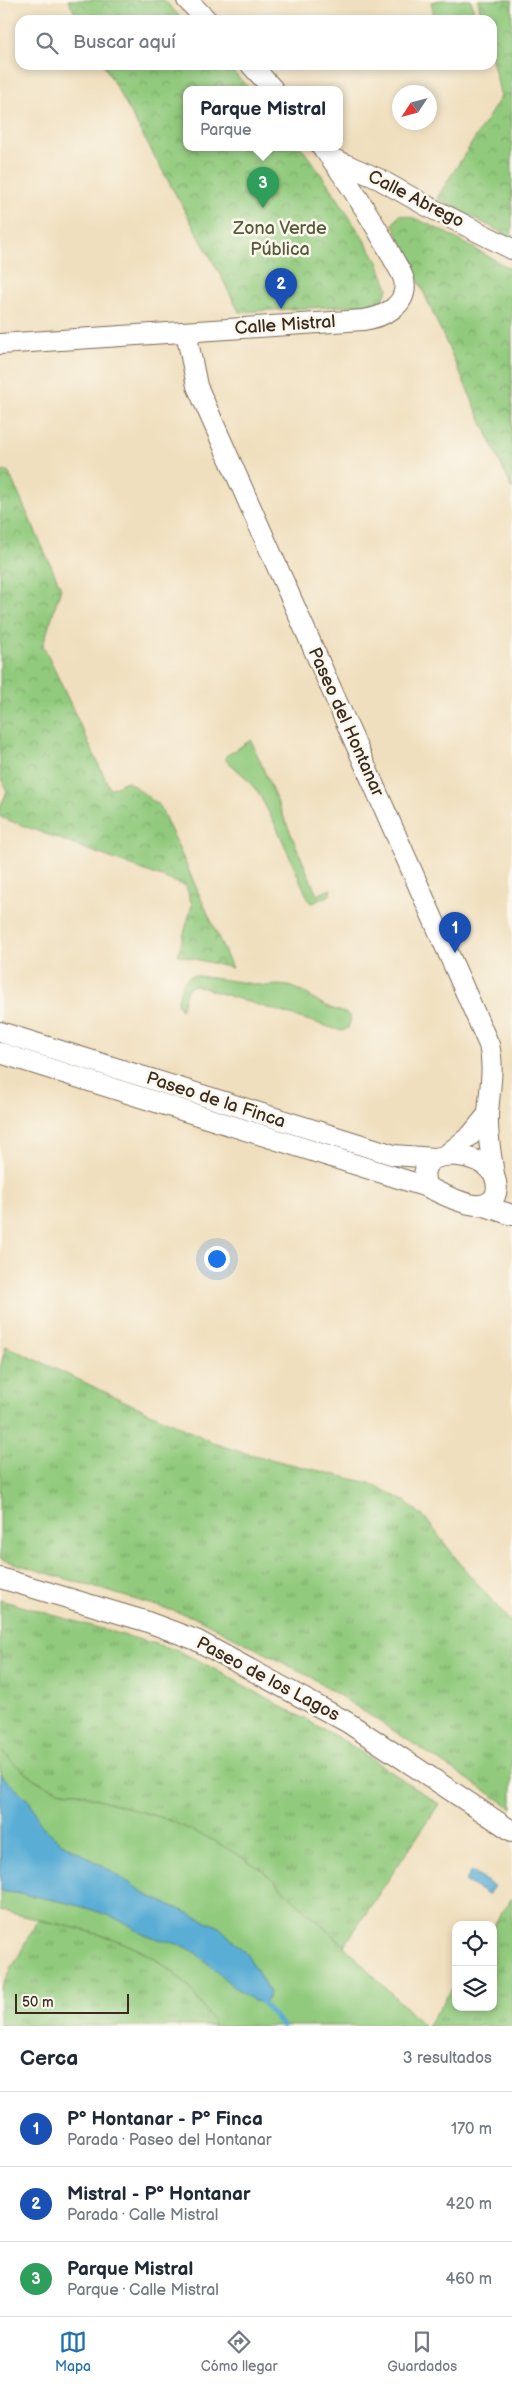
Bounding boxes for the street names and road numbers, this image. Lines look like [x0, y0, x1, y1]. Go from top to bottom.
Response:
street label: Calle Abrego [364, 166, 468, 232]
street label: Calle Mistral [234, 311, 336, 339]
street label: Paseo del Hontanar [304, 644, 389, 800]
street label: Paseo de la Finca [144, 1068, 288, 1132]
street label: Paseo de los Lagos [193, 1632, 343, 1726]

